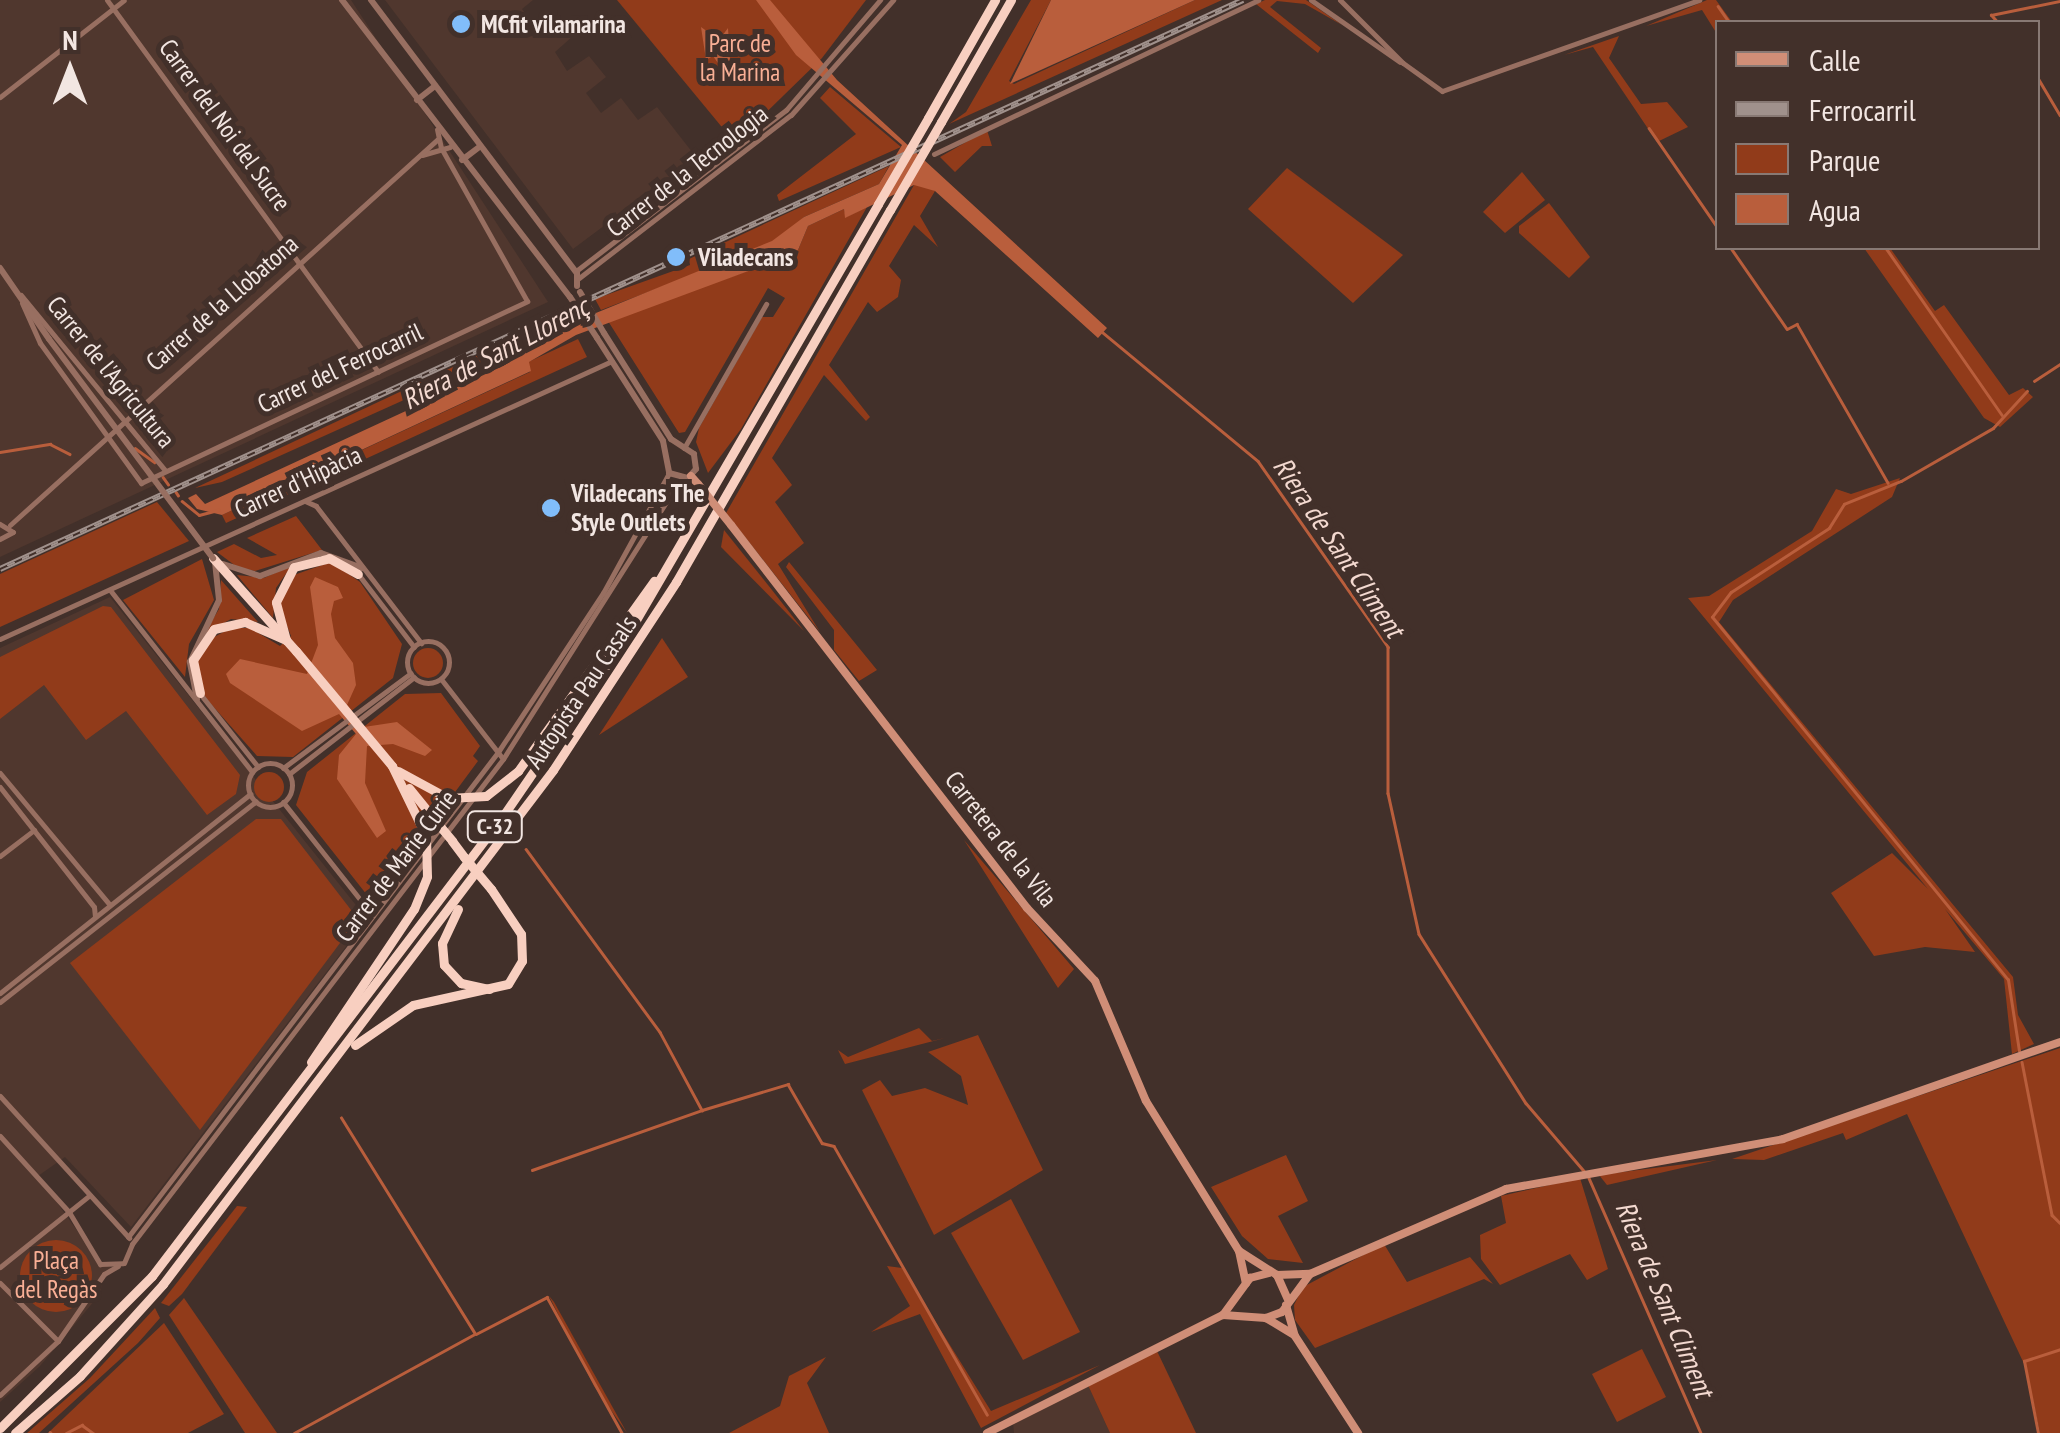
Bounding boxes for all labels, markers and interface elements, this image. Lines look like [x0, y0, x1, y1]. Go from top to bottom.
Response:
place label: MCfit vilamarina [481, 9, 626, 39]
marker: MCfit vilamarina [450, 13, 472, 35]
north arrow [20, 20, 120, 120]
legend [1715, 20, 2040, 250]
text: N [62, 21, 78, 58]
park label: Parc de la Marina [700, 29, 780, 88]
street label: Carrer del Noi del Sucre [153, 33, 297, 217]
text: Calle [1809, 40, 1861, 79]
text: Ferrocarril [1809, 90, 1916, 129]
street label: Carrer de la Tecnologia [600, 98, 774, 244]
text: Parque [1809, 140, 1880, 179]
text: Agua [1809, 190, 1861, 229]
street label: Carrer de la Llobatona [140, 229, 304, 377]
place label: Viladecans [698, 242, 793, 272]
marker: Viladecans [663, 244, 689, 270]
street label: Carrer de l'Agricultura [41, 290, 181, 454]
water label: Riera de Sant Llorenç [396, 290, 594, 416]
street label: Carrer del Ferrocarril [253, 317, 427, 419]
street label: Carrer d'Hipàcia [230, 440, 366, 524]
water label: Riera de Sant Climent [1266, 451, 1412, 643]
place label: Viladecans The Style Outlets [571, 479, 705, 538]
marker: Viladecans The Style Outlets [540, 497, 562, 519]
street label: Autopista Pau Casals [519, 610, 643, 774]
street label: Carretera de la Vila [938, 765, 1064, 913]
street label: Carrer de Marie Curie [329, 784, 463, 948]
road number: C-32 [465, 810, 525, 844]
water label: Riera de Sant Climent [1609, 1196, 1721, 1402]
park label: Plaça del Regàs [15, 1246, 97, 1305]

